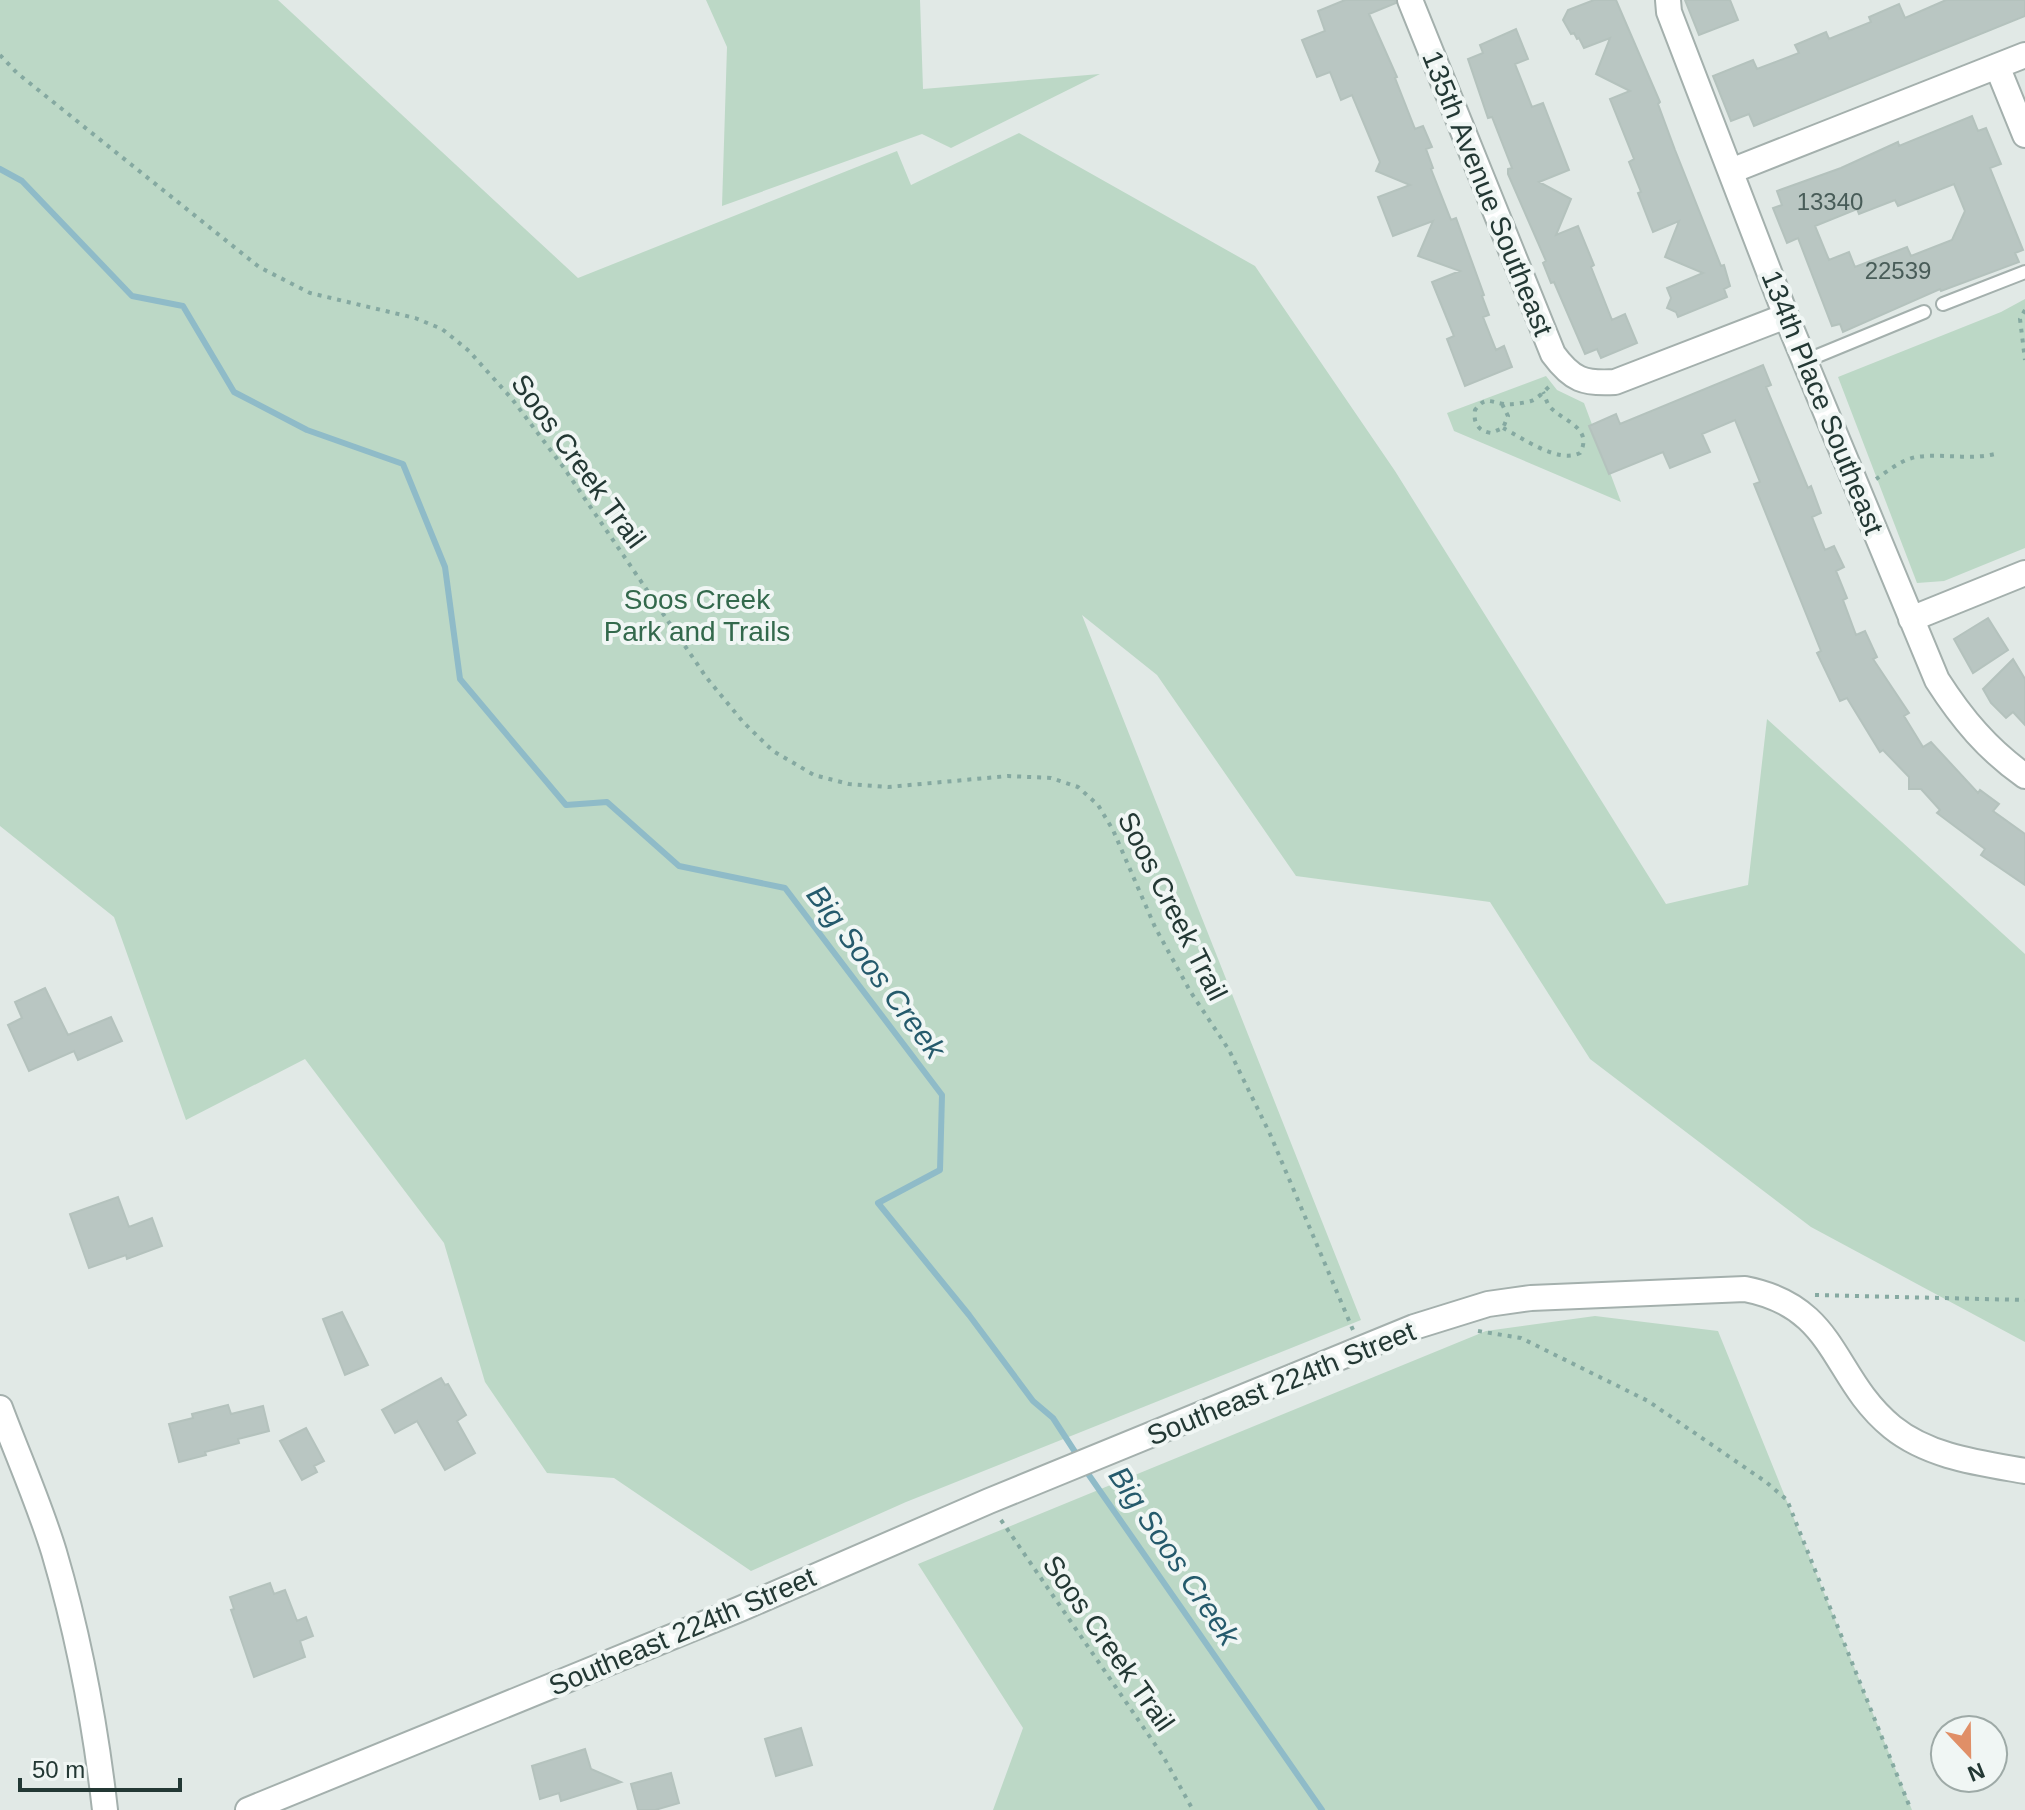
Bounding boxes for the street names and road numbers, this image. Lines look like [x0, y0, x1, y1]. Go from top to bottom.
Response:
street label: 135th Avenue Southeast [1416, 46, 1559, 340]
street label: 134th Place Southeast [1755, 266, 1890, 539]
street label: Soos Creek Trail [505, 368, 652, 554]
street label: Soos Creek Trail [1112, 807, 1233, 1005]
street label: Southeast 224th Street [1143, 1315, 1420, 1451]
street label: Soos Creek Trail [1037, 1550, 1181, 1737]
street label: Southeast 224th Street [544, 1561, 820, 1702]

